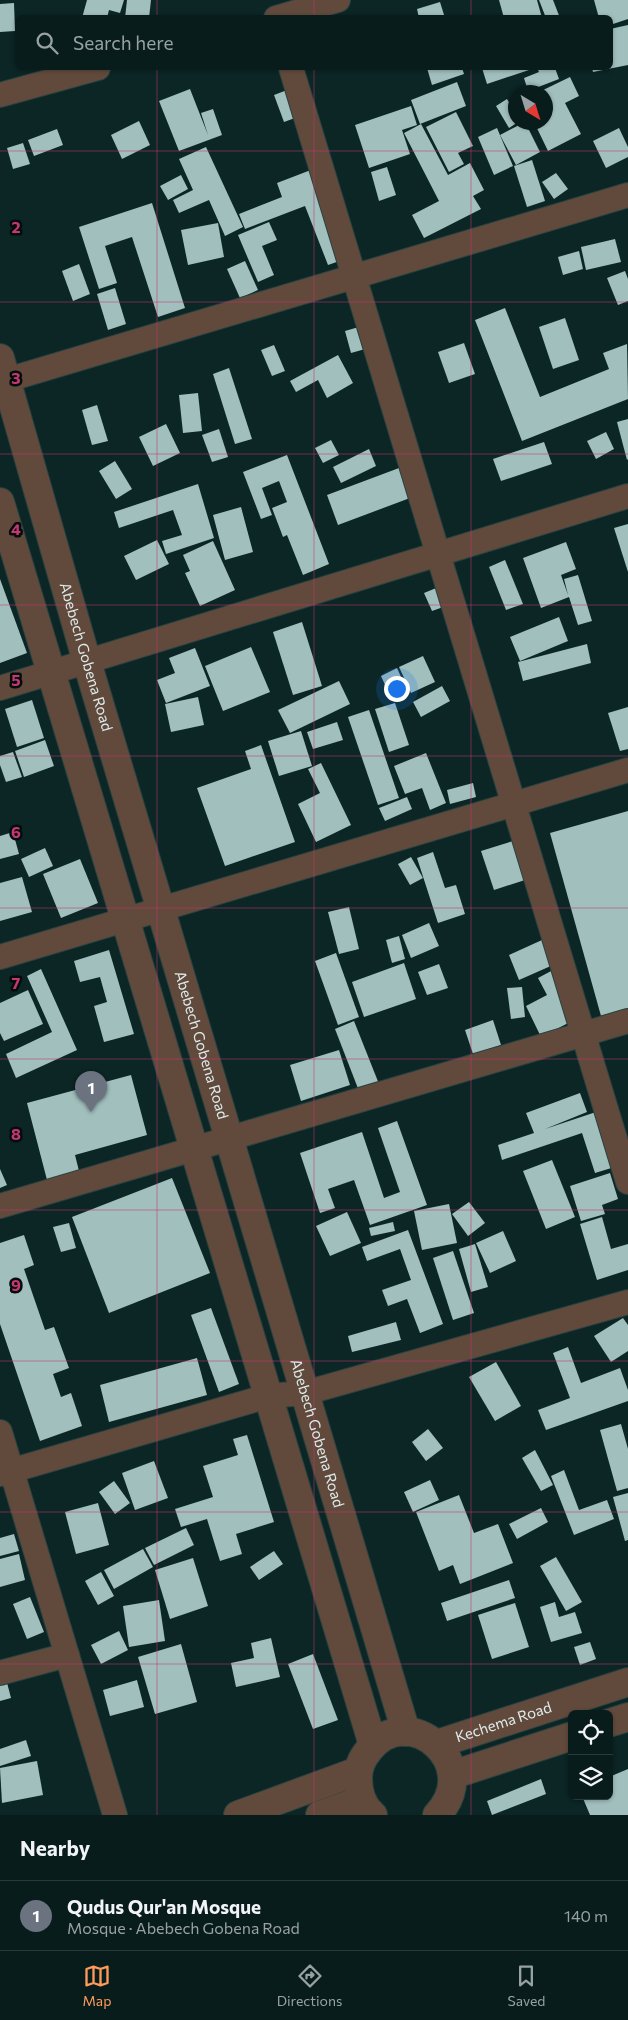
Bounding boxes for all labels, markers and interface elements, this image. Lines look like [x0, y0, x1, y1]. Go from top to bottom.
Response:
search box [15, 15, 613, 70]
icon: search [33, 29, 61, 57]
text: Search here [73, 31, 173, 54]
north arrow [508, 85, 553, 130]
text: 2 [11, 217, 21, 236]
text: 3 [11, 368, 21, 387]
text: 4 [11, 519, 21, 538]
street label: Abebech Gobena Road [57, 580, 117, 733]
text: 5 [11, 670, 21, 689]
your location [384, 676, 410, 702]
text: 6 [11, 822, 21, 841]
street label: Abebech Gobena Road [172, 968, 233, 1121]
text: 7 [12, 973, 21, 992]
pin: 1 [75, 1071, 107, 1112]
text: 8 [11, 1124, 21, 1143]
text: 9 [11, 1275, 21, 1294]
street label: Abebech Gobena Road [287, 1357, 349, 1509]
street label: Kechema Road [453, 1697, 554, 1745]
map controls [568, 1710, 613, 1800]
button: locate [568, 1710, 613, 1755]
button: layers [568, 1755, 613, 1800]
text: Nearby [20, 1835, 90, 1860]
text: Qudus Qur'an Mosque [67, 1895, 261, 1918]
text: 1 [32, 1906, 40, 1925]
text: 140 m [564, 1906, 608, 1925]
text: Mosque · Abebech Gobena Road [67, 1918, 300, 1937]
tab: Map [83, 1962, 111, 2009]
tab: Directions [277, 1962, 342, 2009]
tab: Saved [508, 1962, 545, 2009]

